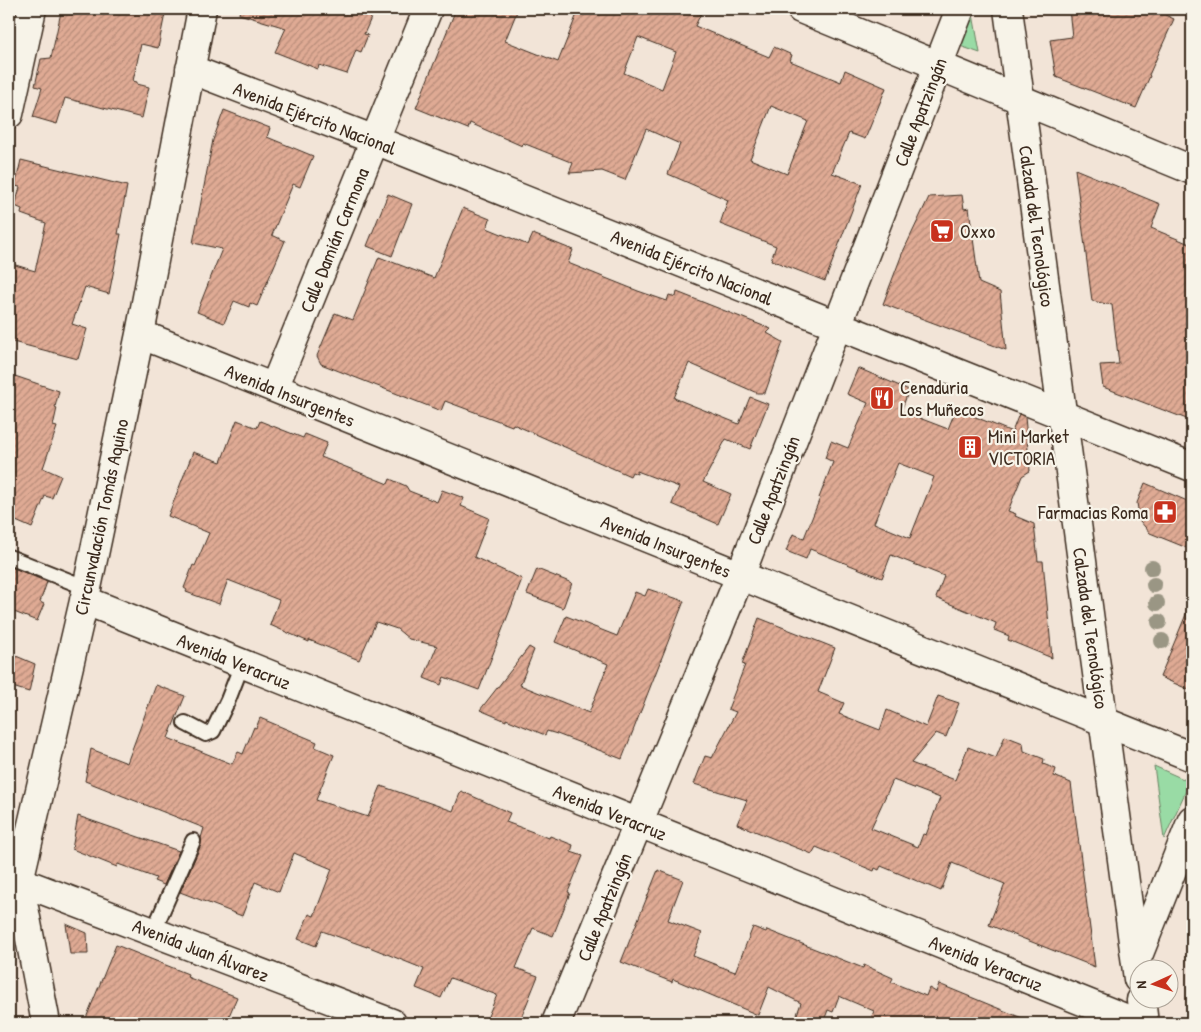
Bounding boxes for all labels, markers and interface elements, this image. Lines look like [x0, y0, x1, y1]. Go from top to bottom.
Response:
street label: Calle Apatzingán [887, 54, 953, 170]
street label: Avenida Ejército Nacional [230, 75, 401, 161]
street label: Calzada del Tecnológico [1013, 144, 1061, 309]
street label: Calle Damián Carmona [293, 163, 375, 316]
supermarket icon: Oxxo [929, 218, 955, 244]
place label: Oxxo [960, 218, 996, 244]
street label: Avenida Ejército Nacional [607, 223, 778, 312]
street label: Avenida Insurgentes [221, 357, 359, 433]
place label: Cenaduria Los Muñecos [900, 374, 984, 422]
restaurant icon: Cenaduria Los Muñecos [869, 385, 895, 411]
street label: Circunvalación Tomás Aquino [67, 416, 135, 618]
place label: Mini Market VICTORIA [988, 423, 1069, 471]
street label: Calle Apatzingán [740, 432, 806, 548]
building icon: Mini Market VICTORIA [957, 434, 983, 460]
place label: Farmacias Roma [1037, 499, 1149, 525]
pharmacy icon: Farmacias Roma [1152, 499, 1178, 525]
street label: Avenida Insurgentes [597, 508, 735, 584]
street label: Calzada del Tecnológico [1067, 546, 1115, 711]
street label: Avenida Veracruz [174, 626, 294, 696]
street label: Avenida Veracruz [550, 777, 670, 847]
street label: Calle Apatzingán [570, 849, 638, 965]
street label: Avenida Juan Álvarez [129, 912, 273, 988]
street label: Avenida Veracruz [926, 928, 1046, 998]
north arrow [1128, 960, 1178, 1010]
text: N [1131, 980, 1150, 989]

